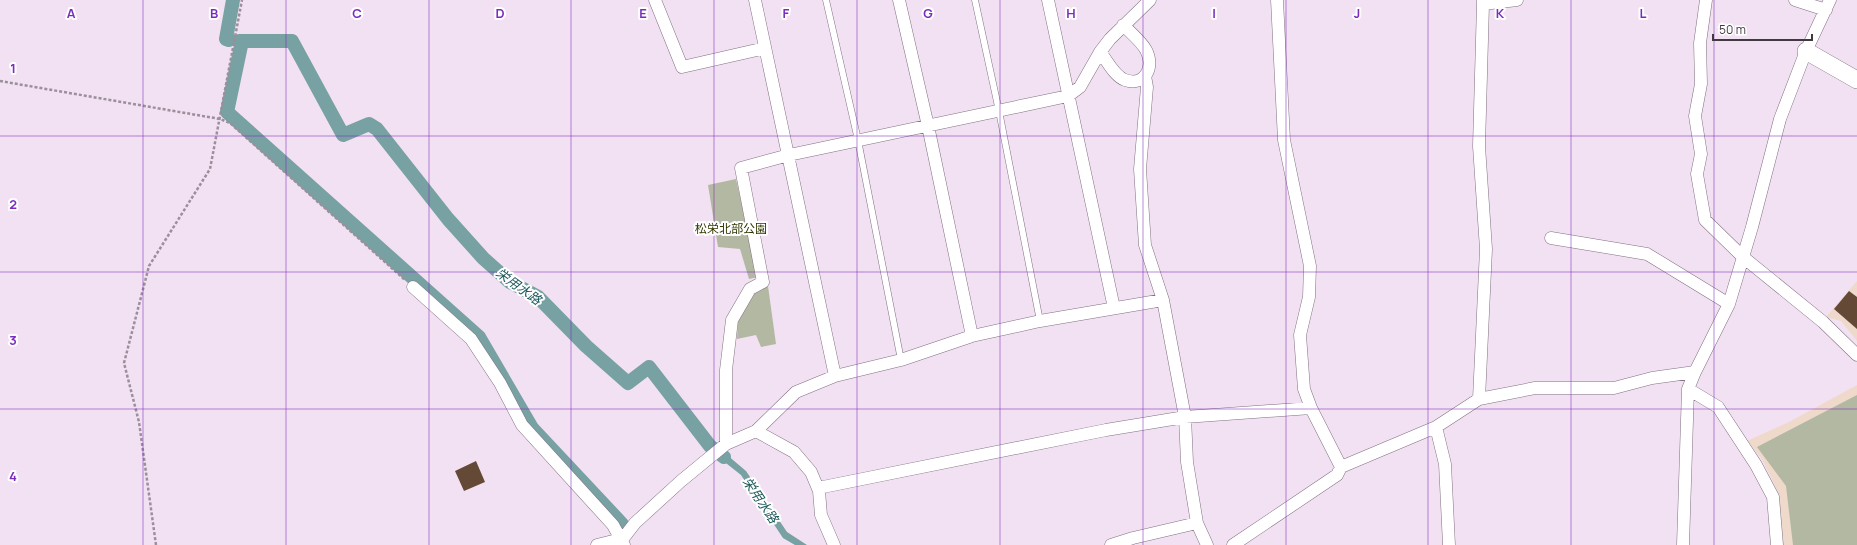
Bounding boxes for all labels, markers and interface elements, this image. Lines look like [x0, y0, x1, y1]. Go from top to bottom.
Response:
text: A [67, 4, 76, 22]
text: B [210, 4, 218, 22]
text: C [352, 4, 362, 22]
text: D [495, 4, 505, 22]
text: E [639, 4, 647, 22]
text: F [783, 4, 790, 22]
text: G [923, 4, 933, 22]
text: H [1066, 4, 1076, 22]
text: I [1212, 4, 1216, 22]
text: J [1354, 4, 1360, 22]
text: K [1496, 4, 1505, 22]
text: L [1640, 4, 1647, 22]
scale bar [1713, 16, 1812, 42]
text: 50 m [1719, 21, 1746, 38]
text: 1 [10, 59, 16, 77]
text: 2 [9, 195, 17, 213]
park label: 松栄北部公園 [695, 220, 767, 237]
water label: 栄用水路 [493, 263, 546, 309]
text: 3 [9, 331, 17, 349]
text: 4 [9, 467, 17, 485]
water label: 栄用水路 [739, 473, 784, 527]

